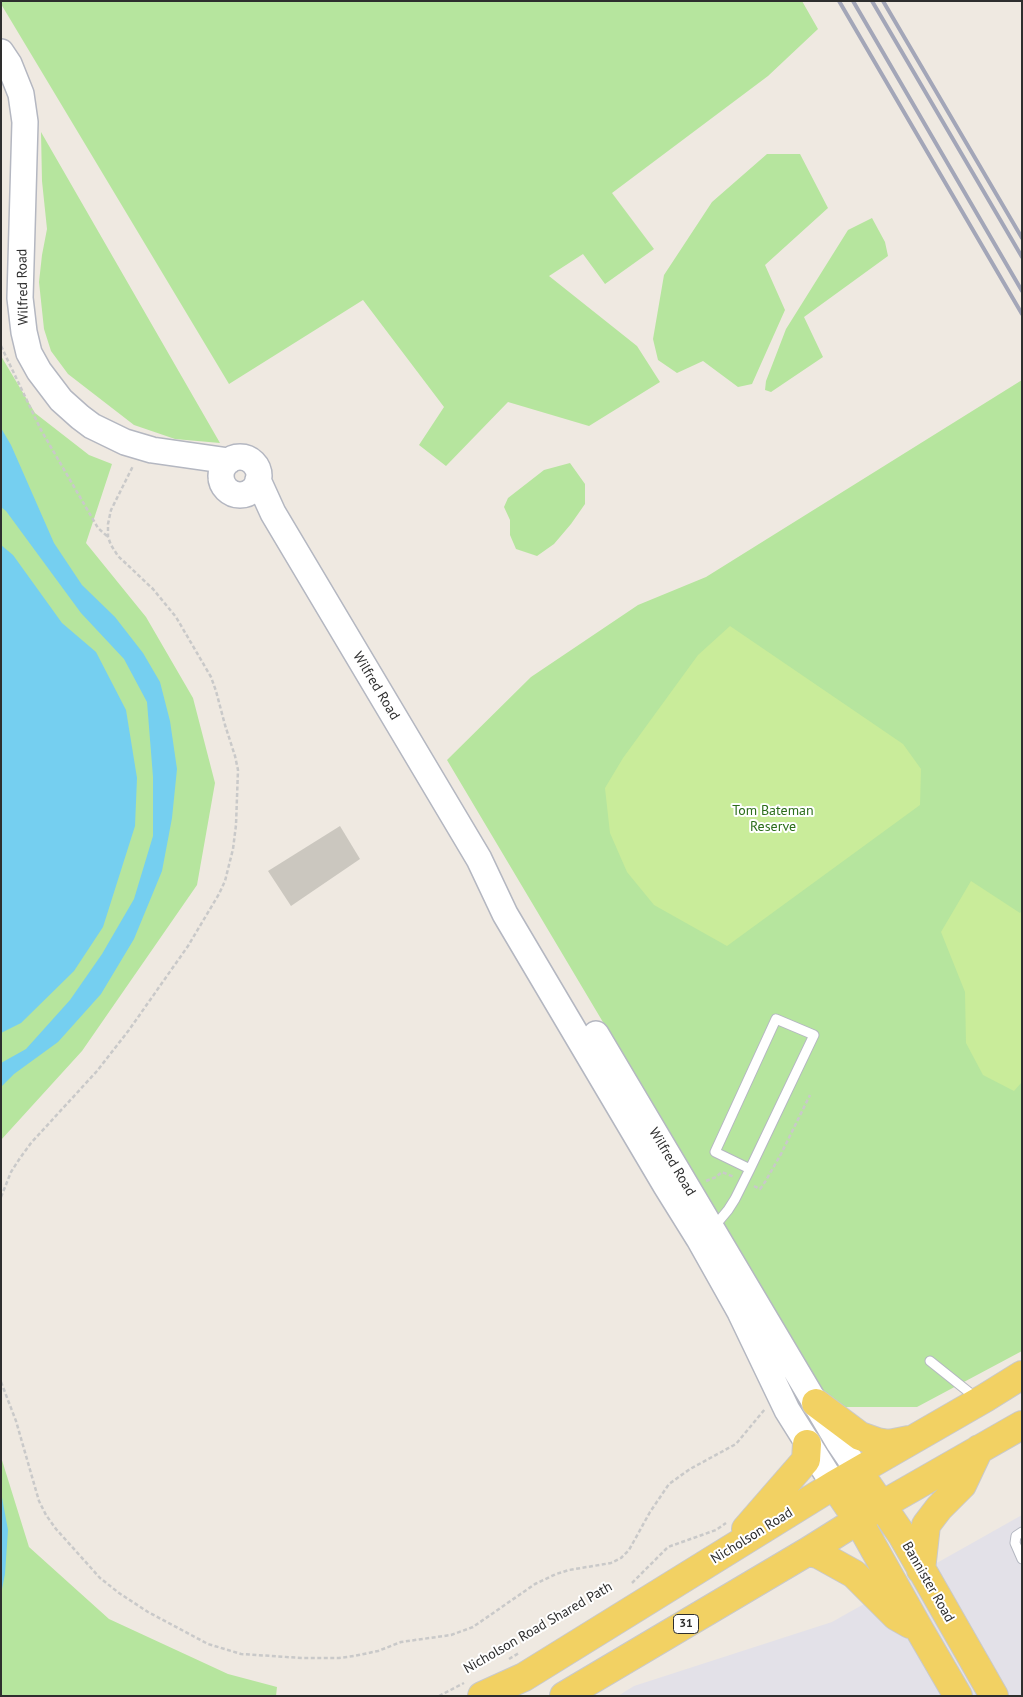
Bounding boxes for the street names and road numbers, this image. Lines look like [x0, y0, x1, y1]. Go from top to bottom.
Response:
street label: Wilfred Road [14, 249, 32, 325]
street label: Wilfred Road [349, 649, 403, 723]
street label: Wilfred Road [645, 1125, 699, 1199]
street label: Nicholson Road [708, 1504, 796, 1568]
street label: Bannister Road [898, 1539, 958, 1625]
street label: Nicholson Road Shared Path [461, 1579, 615, 1677]
road number: 31 [674, 1615, 698, 1634]

